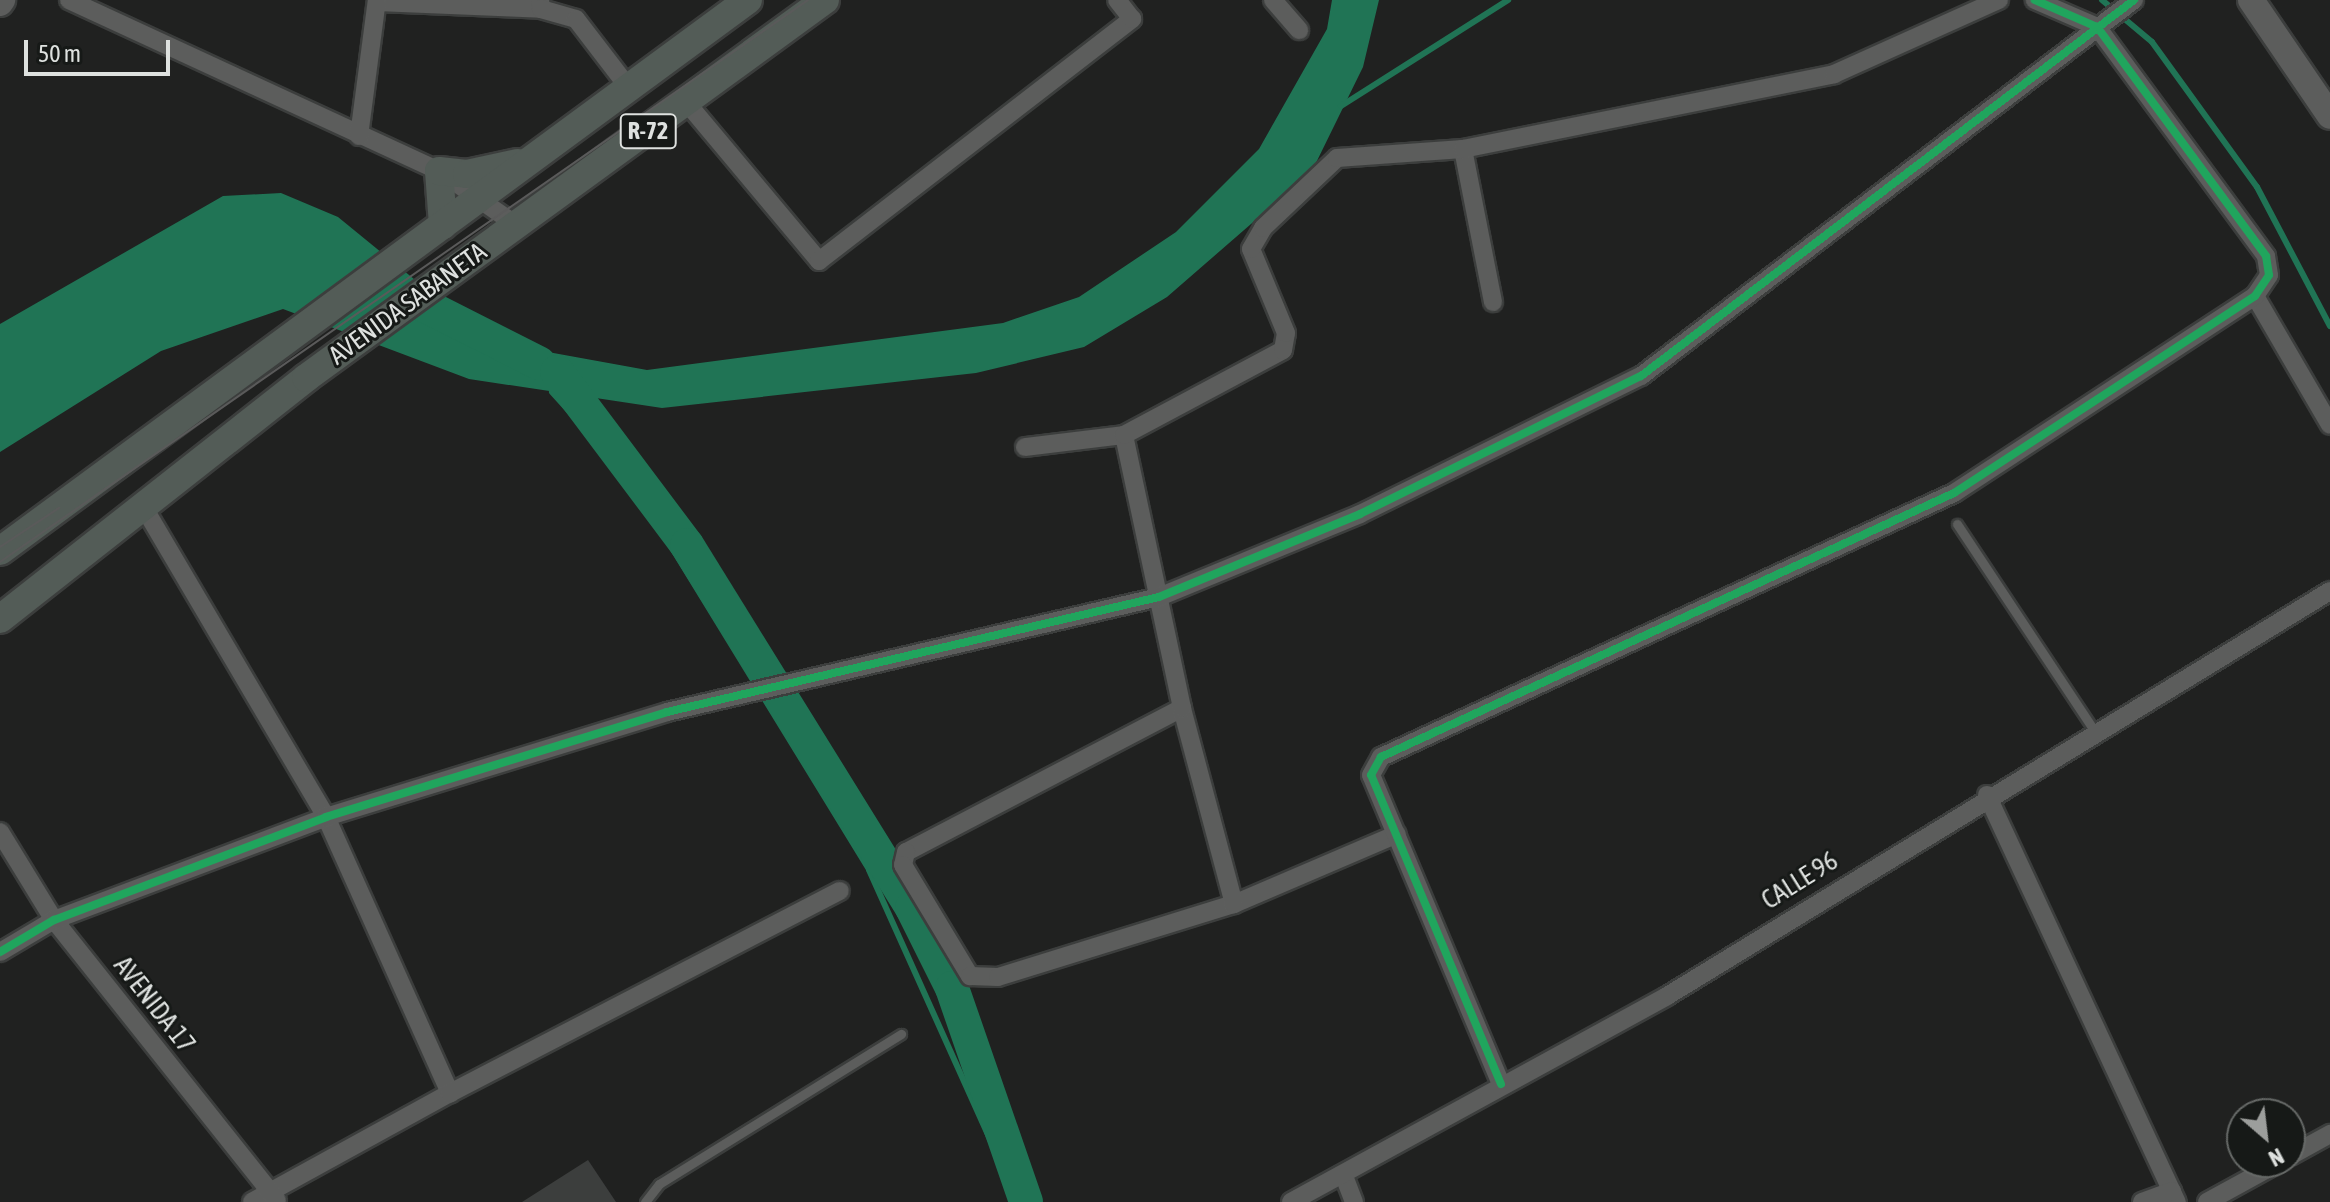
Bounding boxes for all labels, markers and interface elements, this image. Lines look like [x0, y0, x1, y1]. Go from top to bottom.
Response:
scale bar [28, 24, 174, 74]
text: 50 m [38, 40, 81, 67]
road number: R-72 [618, 111, 678, 151]
street label: AVENIDA SABANETA [323, 236, 493, 372]
street label: CALLE 96 [1756, 846, 1844, 916]
street label: AVENIDA 17 [107, 951, 201, 1059]
north arrow [2226, 1098, 2306, 1178]
text: N [2265, 1143, 2288, 1172]

